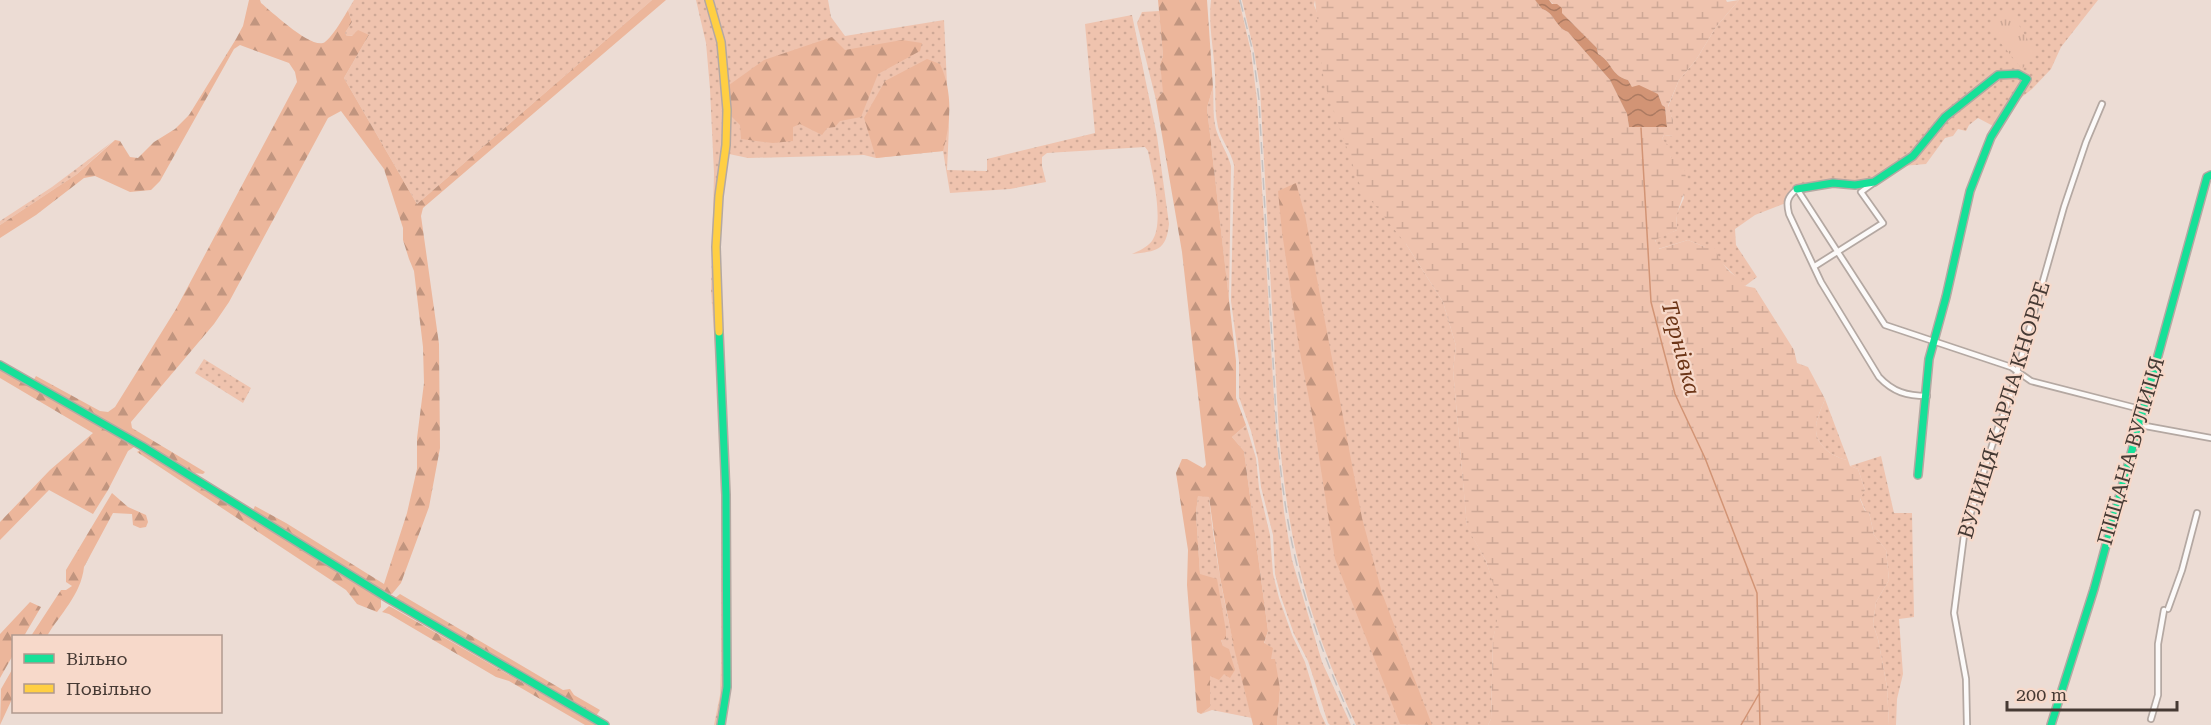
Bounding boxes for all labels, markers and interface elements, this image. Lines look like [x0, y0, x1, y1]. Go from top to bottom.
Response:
street label: ВУЛИЦЯ КАРЛА КНОРРЕ [1953, 278, 2055, 542]
water label: Тернівка [1656, 298, 1706, 398]
street label: ПІЩАНА ВУЛИЦЯ [2093, 354, 2169, 548]
legend [12, 635, 222, 713]
text: Вільно [66, 648, 128, 669]
scale bar [2007, 674, 2176, 712]
text: Повільно [66, 678, 152, 699]
text: 200 m [2016, 684, 2067, 705]

